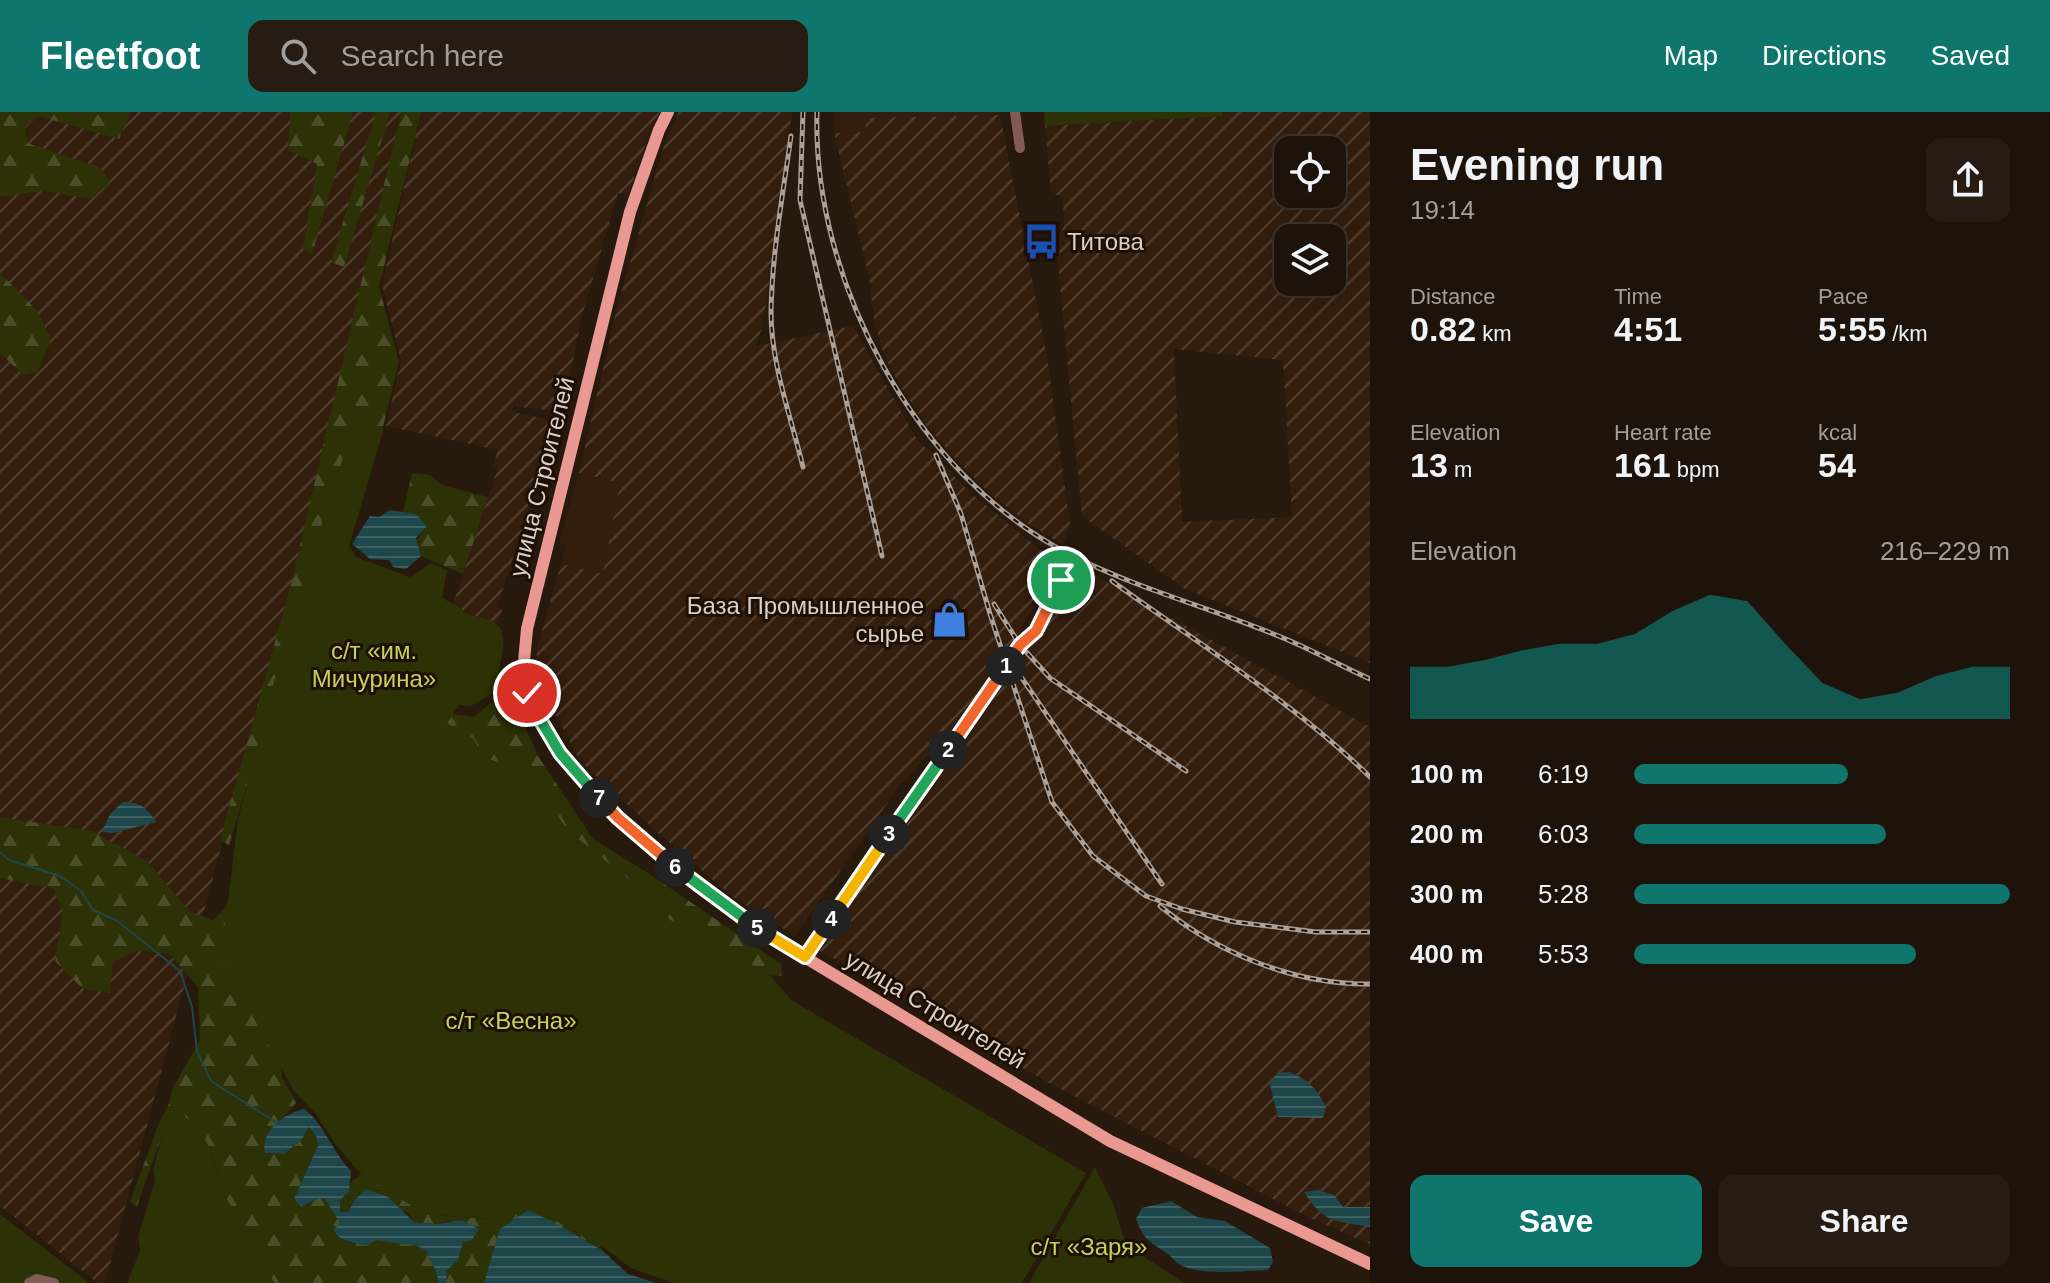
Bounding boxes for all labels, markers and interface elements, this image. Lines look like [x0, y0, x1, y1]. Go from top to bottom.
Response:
search box [248, 20, 808, 92]
icon: search [276, 34, 320, 78]
text: Fleetfoot [40, 35, 200, 77]
text: Search here [340, 39, 504, 72]
text: Map [1664, 40, 1718, 71]
text: Directions [1762, 40, 1887, 71]
text: Saved [1931, 40, 2010, 71]
map controls [1274, 136, 1346, 296]
button: locate [1274, 136, 1346, 208]
button: share [1926, 138, 2010, 222]
text: Evening run [1410, 140, 1664, 189]
text: 19:14 [1410, 195, 1475, 225]
bus stop icon: Титова [1022, 223, 1060, 261]
button: layers [1274, 224, 1346, 296]
place label: Титова [1067, 228, 1145, 255]
text: Distance [1410, 284, 1496, 309]
text: Time [1614, 284, 1662, 309]
text: Pace [1818, 284, 1868, 309]
text: 0.82 [1410, 310, 1476, 348]
text: 4:51 [1614, 310, 1682, 348]
text: 5:55 [1818, 310, 1886, 348]
text: km [1476, 321, 1512, 346]
text: /km [1886, 321, 1928, 346]
street label: улица Строителей [504, 374, 579, 580]
text: Elevation [1410, 420, 1501, 445]
text: Heart rate [1614, 420, 1712, 445]
text: kcal [1818, 420, 1857, 445]
text: 13 [1410, 446, 1448, 484]
text: 161 [1614, 446, 1671, 484]
text: 54 [1818, 446, 1856, 484]
text: m [1448, 457, 1472, 482]
text: bpm [1671, 457, 1720, 482]
text: Elevation [1410, 536, 1517, 566]
text: 216–229 m [1880, 536, 2010, 566]
pin [1027, 546, 1095, 614]
icon: arrive [1039, 558, 1083, 602]
place label: База Промышленное сырье [687, 592, 924, 647]
shop icon: База Промышленное сырье [931, 601, 969, 639]
park label: с/т «им. Мичурина» [312, 637, 436, 692]
pin: 1 [986, 646, 1026, 686]
text: 1 [1000, 653, 1012, 678]
pin [493, 659, 561, 727]
icon: check [505, 671, 549, 715]
pin: 2 [928, 730, 968, 770]
text: 2 [942, 737, 954, 762]
text: 100 m [1410, 759, 1484, 789]
text: 6:19 [1538, 759, 1589, 789]
pin: 7 [579, 778, 619, 818]
text: 7 [593, 785, 605, 810]
pin: 3 [869, 814, 909, 854]
text: 200 m [1410, 819, 1484, 849]
text: 6:03 [1538, 819, 1589, 849]
text: 3 [883, 821, 895, 846]
pin: 6 [655, 847, 695, 887]
text: 6 [669, 854, 681, 879]
text: 300 m [1410, 879, 1484, 909]
text: 5:28 [1538, 879, 1589, 909]
pin: 4 [811, 899, 851, 939]
text: 4 [825, 906, 837, 931]
pin: 5 [737, 908, 777, 948]
text: 5 [751, 915, 763, 940]
text: 400 m [1410, 939, 1484, 969]
text: 5:53 [1538, 939, 1589, 969]
street label: улица Строителей [840, 945, 1030, 1074]
park label: с/т «Весна» [446, 1007, 576, 1034]
button: Save [1410, 1175, 1702, 1267]
button: Share [1718, 1175, 2010, 1267]
park label: с/т «Заря» [1031, 1233, 1147, 1260]

